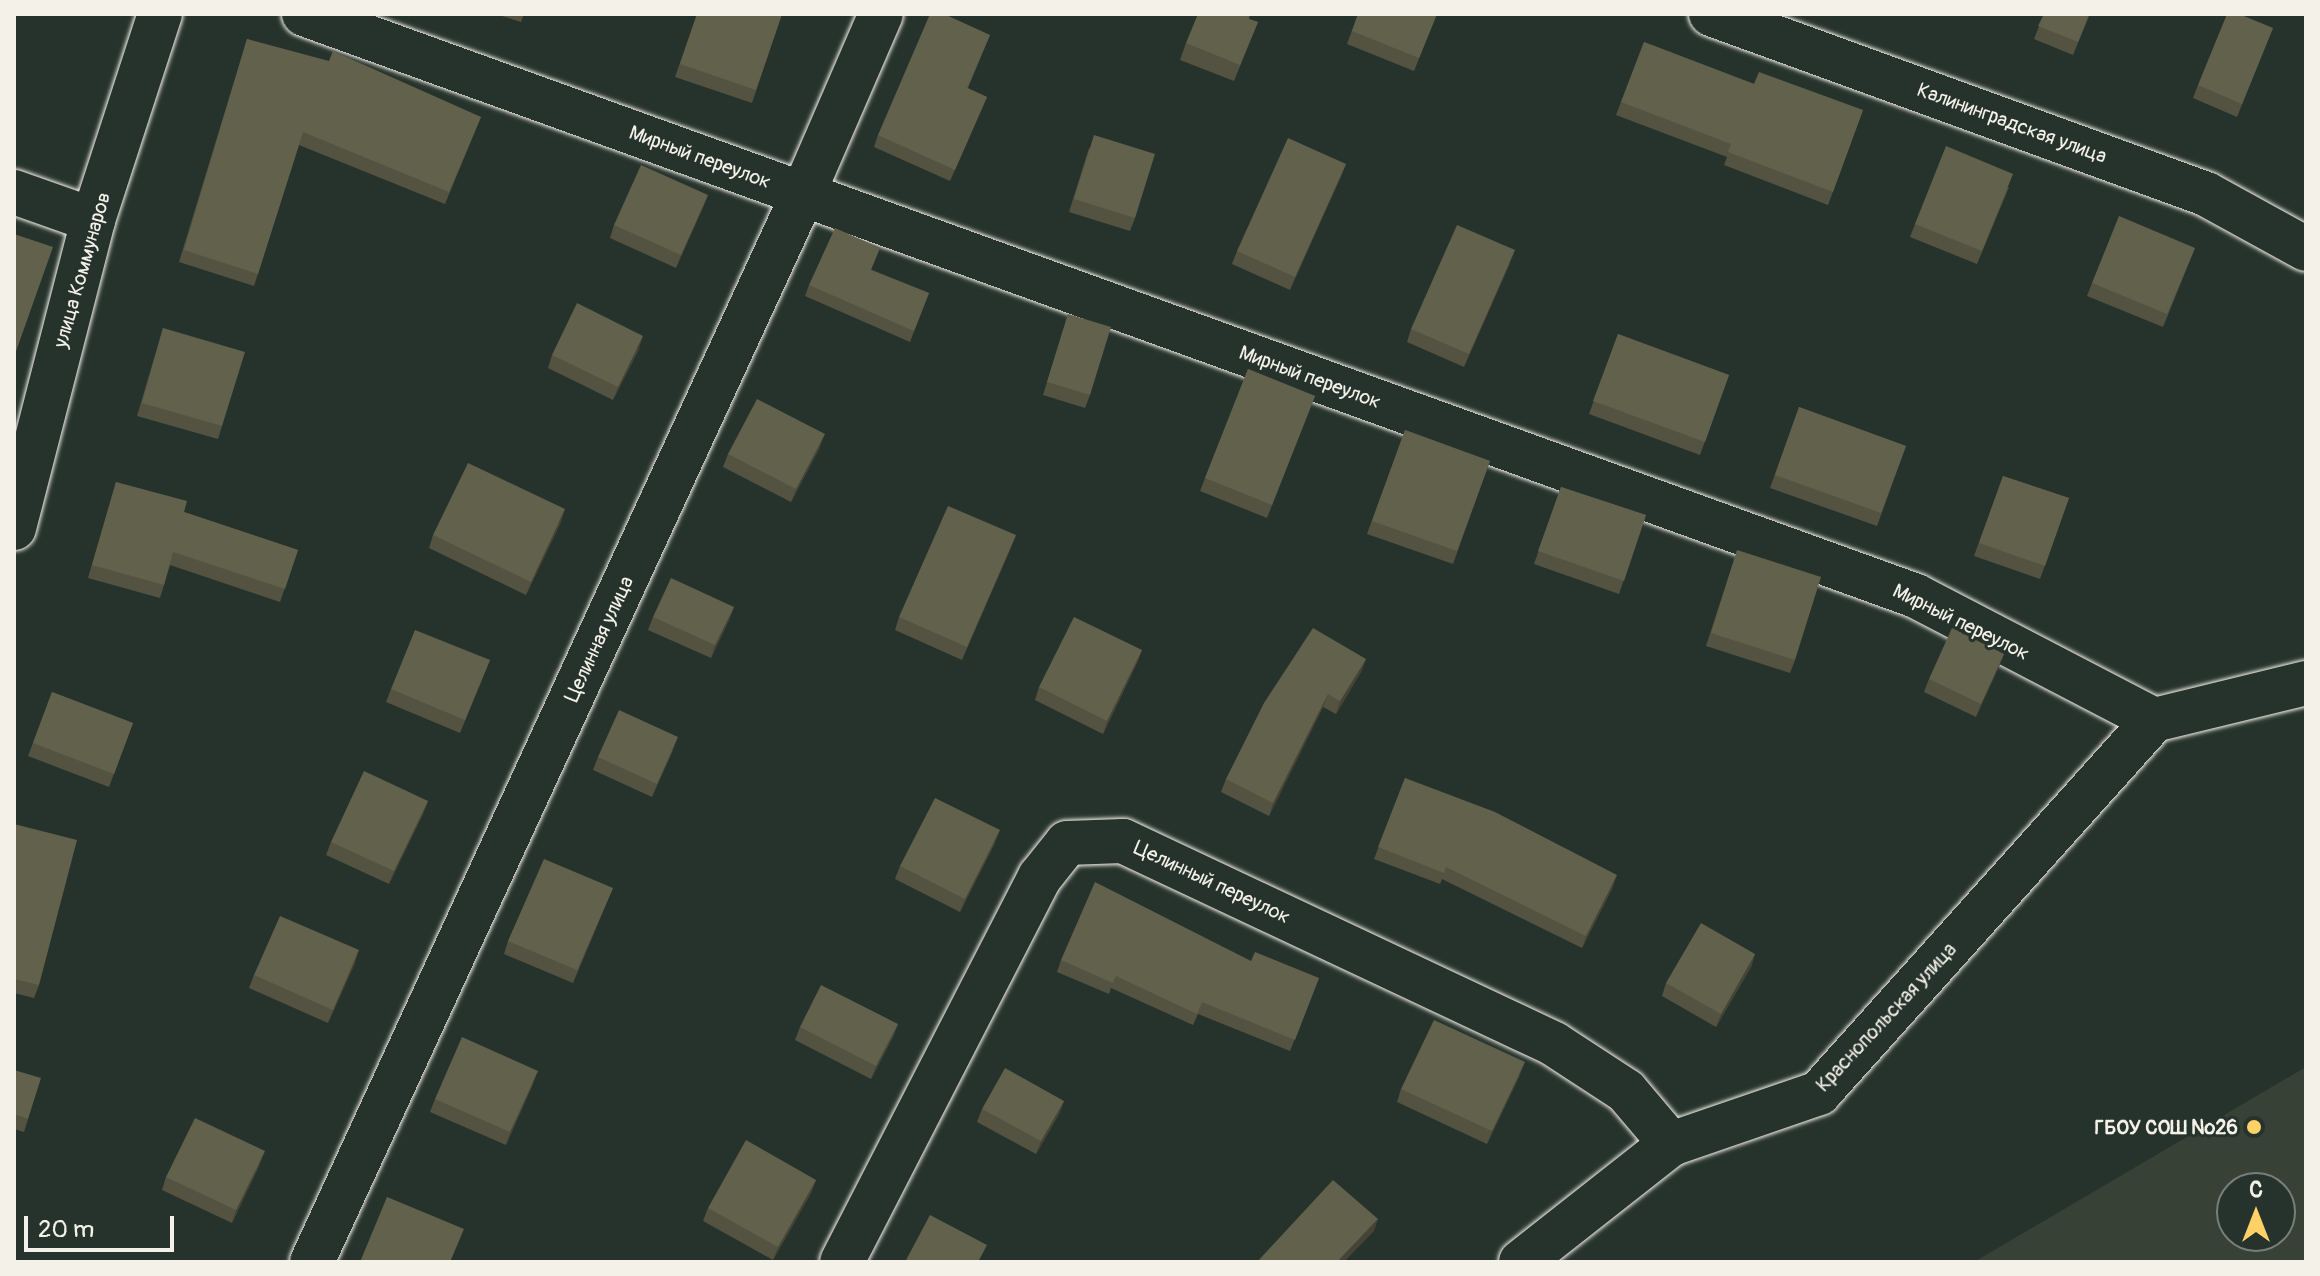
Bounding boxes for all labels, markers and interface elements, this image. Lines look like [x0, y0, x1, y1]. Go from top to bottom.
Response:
street label: Калининградская улица [1914, 78, 2110, 168]
street label: Мирный переулок [626, 120, 774, 194]
street label: улица Коммунаров [48, 190, 116, 350]
street label: Мирный переулок [1236, 340, 1384, 414]
street label: Целинная улица [559, 572, 639, 706]
street label: Мирный переулок [1889, 579, 2033, 665]
street label: Целинный переулок [1130, 835, 1294, 929]
street label: Краснопольская улица [1811, 937, 1961, 1097]
place label: ГБОУ СОШ №26 [2095, 1115, 2238, 1139]
marker: ГБОУ СОШ №26 [2245, 1118, 2263, 1136]
north arrow [2216, 1172, 2296, 1252]
text: С [2249, 1176, 2263, 1204]
scale bar [28, 1200, 178, 1250]
text: 20 m [38, 1215, 94, 1244]

